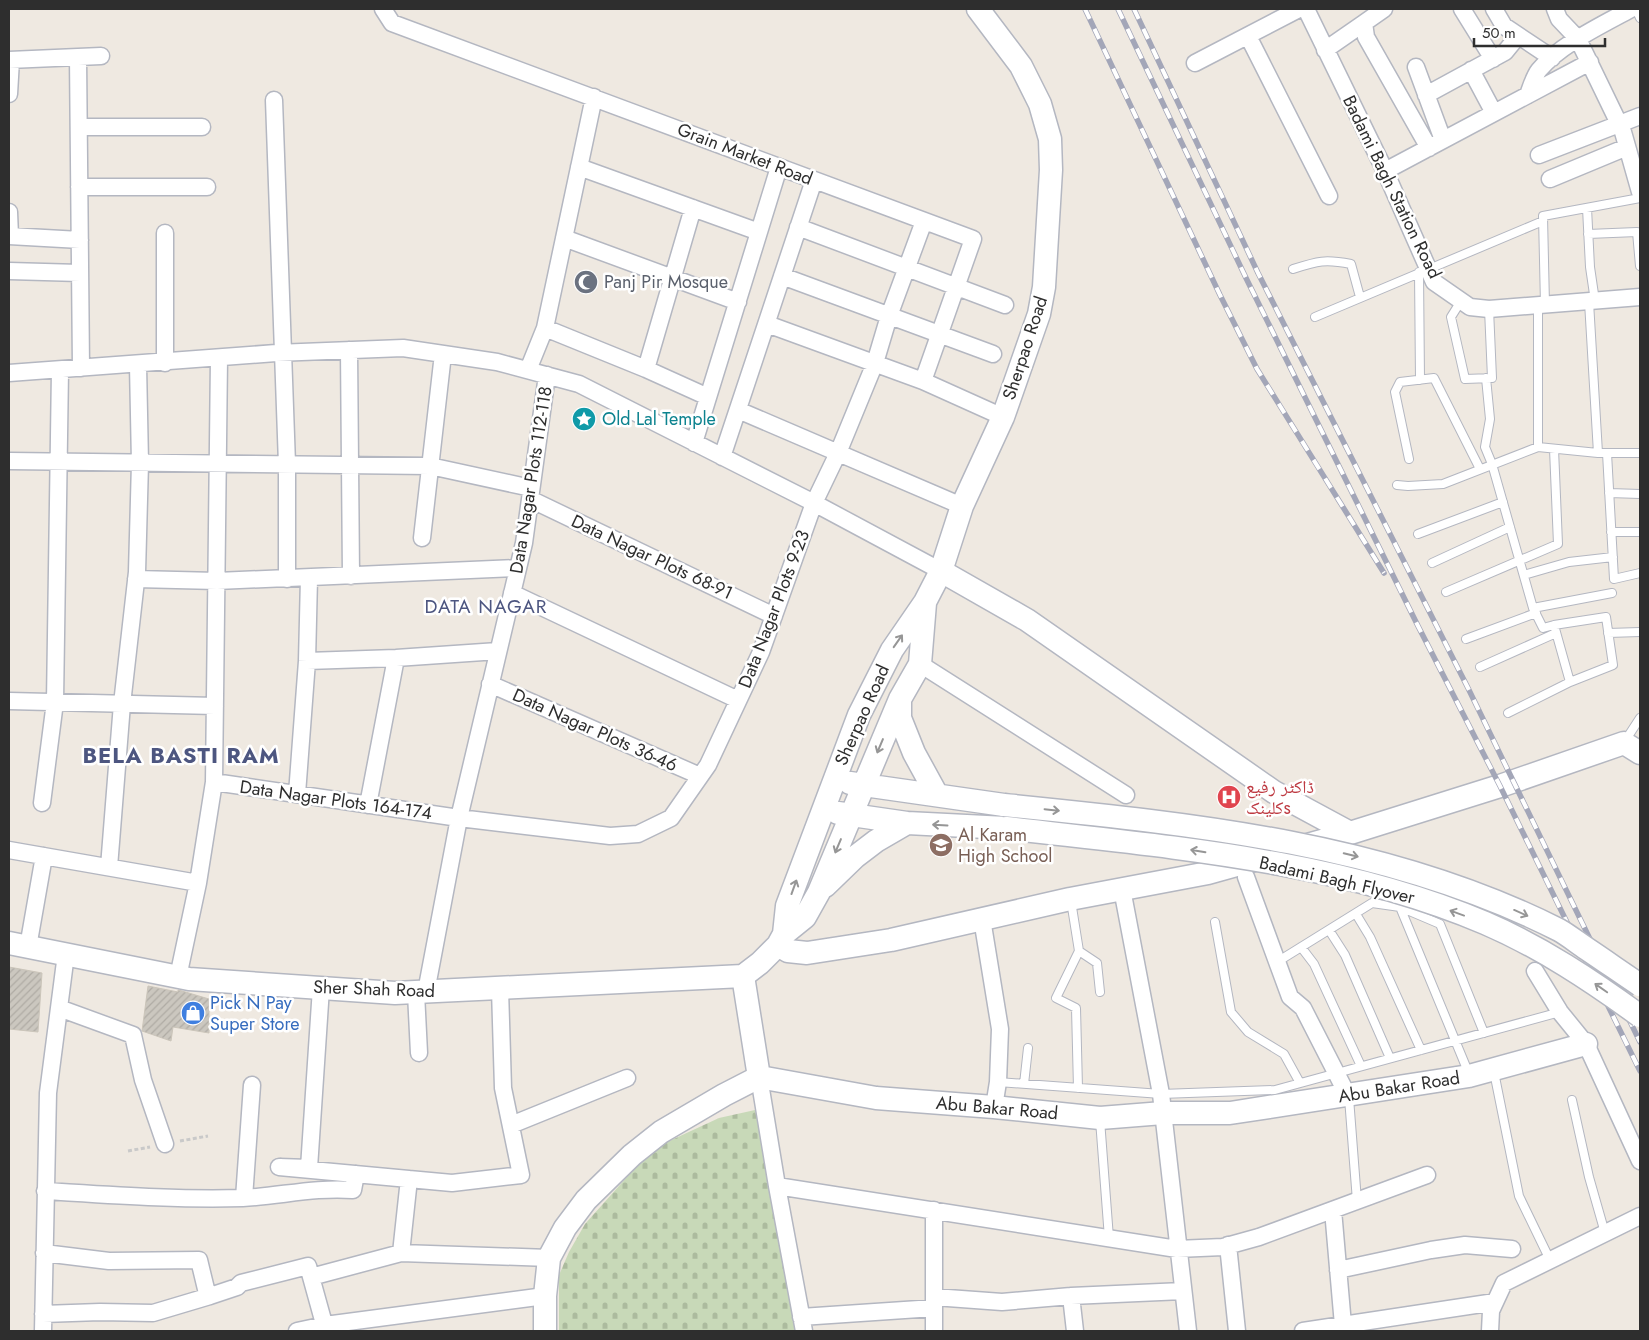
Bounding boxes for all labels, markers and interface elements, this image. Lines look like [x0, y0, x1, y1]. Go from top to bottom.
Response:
scale bar [1474, 15, 1605, 47]
text: 50 m [1482, 22, 1516, 44]
street label: Badami Bagh Station Road [1336, 91, 1448, 283]
street label: Grain Market Road [673, 116, 817, 192]
mosque icon: Panj Pir Mosque [573, 269, 599, 295]
place label: Panj Pir Mosque [604, 269, 728, 295]
street label: Sherpao Road [996, 293, 1054, 403]
street label: Data Nagar Plots 112-118 [503, 384, 559, 576]
place icon: Old Lal Temple [571, 406, 597, 432]
place label: Old Lal Temple [602, 406, 716, 432]
street label: Data Nagar Plots 68-91 [567, 508, 737, 606]
street label: Data Nagar Plots 9-23 [732, 526, 816, 692]
district label: DATA NAGAR [425, 593, 547, 620]
one-way arrow [893, 634, 903, 648]
street label: Sherpao Road [828, 661, 896, 769]
street label: Data Nagar Plots 36-46 [508, 682, 682, 778]
one-way arrow [875, 738, 885, 753]
district label: BELA BASTI RAM [82, 739, 280, 771]
street label: Data Nagar Plots 164-174 [238, 774, 434, 826]
place label: ڈاکٹر رفیع کلینکs [1246, 774, 1314, 821]
hospital icon: ڈاکٹر رفیع کلینکs [1216, 784, 1242, 810]
one-way arrow [1044, 805, 1060, 814]
one-way arrow [932, 820, 948, 829]
place label: Al Karam High School [958, 822, 1052, 869]
school or university icon: Al Karam High School [928, 832, 954, 858]
one-way arrow [833, 838, 843, 853]
one-way arrow [1190, 846, 1206, 856]
street label: Badami Bagh Flyover [1257, 849, 1418, 911]
one-way arrow [1343, 851, 1359, 860]
one-way arrow [790, 879, 799, 895]
one-way arrow [1450, 908, 1465, 917]
one-way arrow [1513, 909, 1528, 919]
street label: Sher Shah Road [313, 974, 435, 1004]
one-way arrow [1594, 983, 1608, 993]
place label: Pick N Pay Super Store [210, 990, 300, 1037]
shop icon: Pick N Pay Super Store [180, 1000, 206, 1026]
street label: Abu Bakar Road [1336, 1065, 1462, 1109]
street label: Abu Bakar Road [935, 1090, 1059, 1126]

